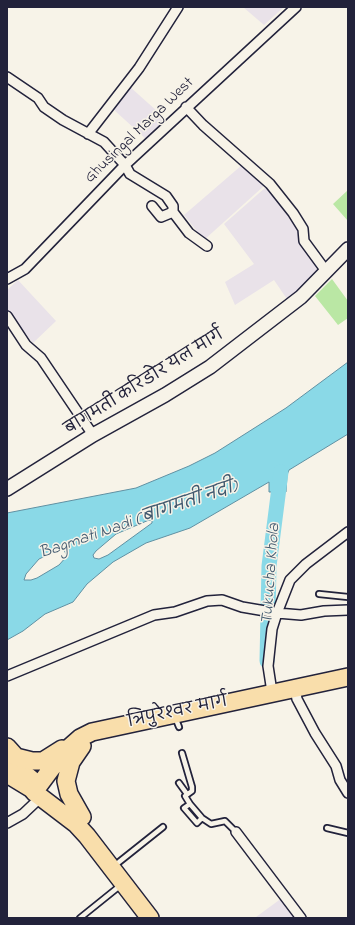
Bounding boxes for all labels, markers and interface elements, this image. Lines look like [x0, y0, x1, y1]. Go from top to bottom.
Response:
street label: Ghusingal Marga West [81, 74, 199, 188]
street label: बागमती करिडोर यल मार्ग [62, 326, 228, 440]
water label: Bagmati Nadi (बागमती नदी) [37, 477, 241, 565]
water label: Tukucha Khola [258, 523, 286, 625]
street label: त्रिपुरेश्वर मार्ग [126, 693, 230, 733]

